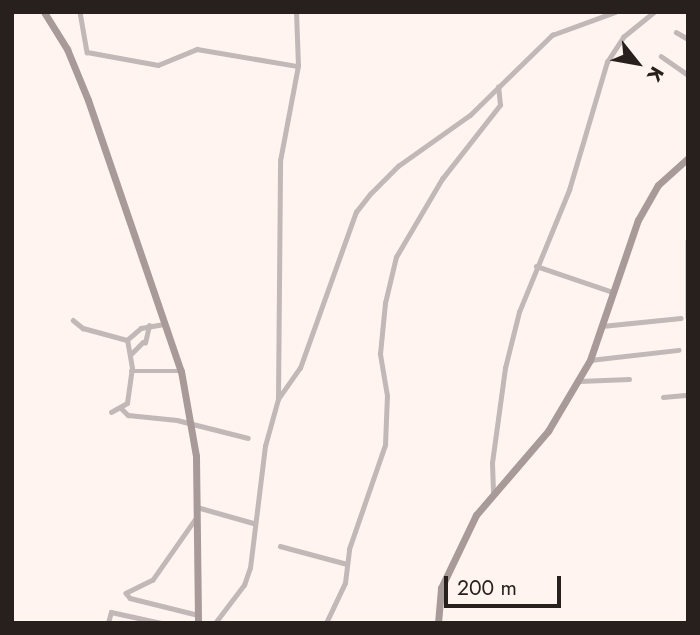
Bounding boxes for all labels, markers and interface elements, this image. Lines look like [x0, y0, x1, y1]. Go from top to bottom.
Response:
north arrow [602, 28, 672, 98]
text: K [640, 61, 670, 87]
scale bar [448, 562, 565, 606]
text: 200 m [457, 573, 517, 603]

